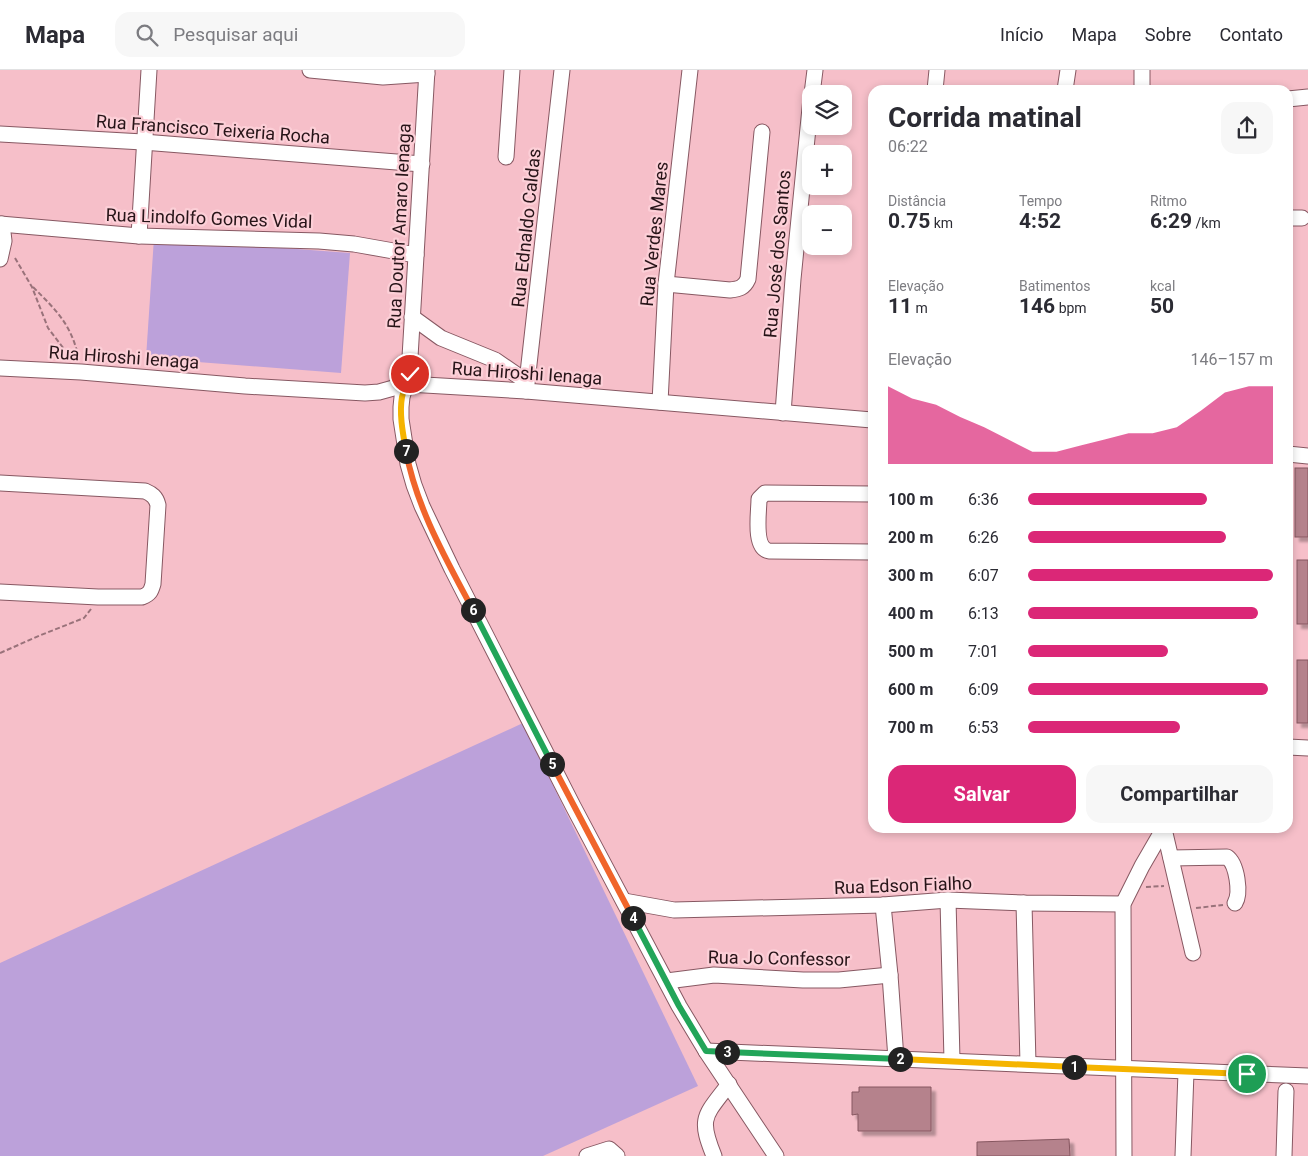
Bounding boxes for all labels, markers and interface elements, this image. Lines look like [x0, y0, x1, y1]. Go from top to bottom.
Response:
search box [115, 12, 465, 57]
text: Mapa [25, 21, 85, 49]
icon: search [133, 21, 161, 49]
text: Pesquisar aqui [173, 23, 298, 46]
text: Início [1000, 24, 1043, 45]
text: Mapa [1071, 24, 1117, 45]
text: Sobre [1145, 24, 1191, 45]
text: Contato [1219, 24, 1283, 45]
map controls [802, 85, 852, 255]
button: layers [802, 85, 852, 135]
text: Corrida matinal [888, 101, 1082, 134]
button: share [1221, 102, 1273, 154]
street label: Rua Francisco Teixeria Rocha [95, 110, 331, 148]
street label: Rua Doutor Amaro Ienaga [383, 123, 415, 329]
text: 06:22 [888, 137, 928, 156]
button: + [802, 145, 852, 195]
street label: Rua Ednaldo Caldas [507, 148, 545, 308]
street label: Rua Verdes Mares [636, 161, 672, 307]
street label: Rua José dos Santos [759, 169, 795, 339]
text: Distância [888, 193, 946, 209]
text: Tempo [1019, 193, 1062, 209]
text: Ritmo [1150, 193, 1187, 209]
street label: Rua Lindolfo Gomes Vidal [105, 204, 313, 232]
button: − [802, 205, 852, 255]
text: 0.75 [888, 209, 930, 233]
text: 4:52 [1019, 209, 1061, 233]
text: 6:29 [1150, 209, 1192, 233]
text: km [930, 215, 953, 231]
text: /km [1192, 215, 1221, 231]
text: Elevação [888, 278, 944, 294]
text: Batimentos [1019, 278, 1090, 294]
text: kcal [1150, 278, 1175, 294]
text: 11 [888, 294, 912, 318]
text: 146 [1019, 294, 1055, 318]
text: 50 [1150, 294, 1174, 318]
text: m [912, 300, 928, 316]
text: bpm [1055, 300, 1087, 316]
street label: Rua Hiroshi Ienaga [48, 341, 200, 373]
text: Elevação [888, 350, 952, 369]
text: 146–157 m [1191, 350, 1273, 369]
pin [389, 353, 431, 395]
street label: Rua Hiroshi Ienaga [451, 357, 603, 389]
icon: check [396, 360, 424, 388]
pin: 7 [394, 438, 418, 464]
text: 7 [402, 443, 411, 459]
text: 100 m [888, 490, 933, 509]
text: 6:36 [968, 490, 999, 509]
text: 200 m [888, 528, 933, 547]
text: 6:26 [968, 528, 999, 547]
text: 300 m [888, 566, 933, 585]
text: 6:07 [968, 566, 999, 585]
pin: 6 [460, 598, 486, 622]
text: 6 [469, 602, 478, 618]
text: 400 m [888, 604, 933, 623]
text: 6:13 [968, 604, 999, 623]
text: 500 m [888, 642, 933, 661]
text: 7:01 [968, 642, 999, 661]
text: 600 m [888, 680, 933, 699]
text: 6:09 [968, 680, 999, 699]
text: 700 m [888, 718, 933, 737]
text: 6:53 [968, 718, 999, 737]
pin: 5 [540, 752, 564, 776]
text: 5 [548, 756, 557, 772]
button: Salvar [888, 765, 1076, 823]
button: Compartilhar [1086, 765, 1273, 823]
street label: Rua Edson Fialho [834, 872, 972, 898]
pin: 4 [620, 906, 646, 930]
text: 4 [629, 910, 638, 926]
street label: Rua Jo Confessor [708, 946, 850, 970]
pin: 3 [714, 1040, 740, 1064]
text: 3 [723, 1044, 732, 1060]
pin: 2 [888, 1046, 912, 1072]
text: 2 [896, 1051, 905, 1067]
pin [1226, 1053, 1268, 1095]
pin: 1 [1062, 1054, 1086, 1080]
text: 1 [1070, 1059, 1079, 1075]
icon: arrive [1233, 1060, 1261, 1088]

